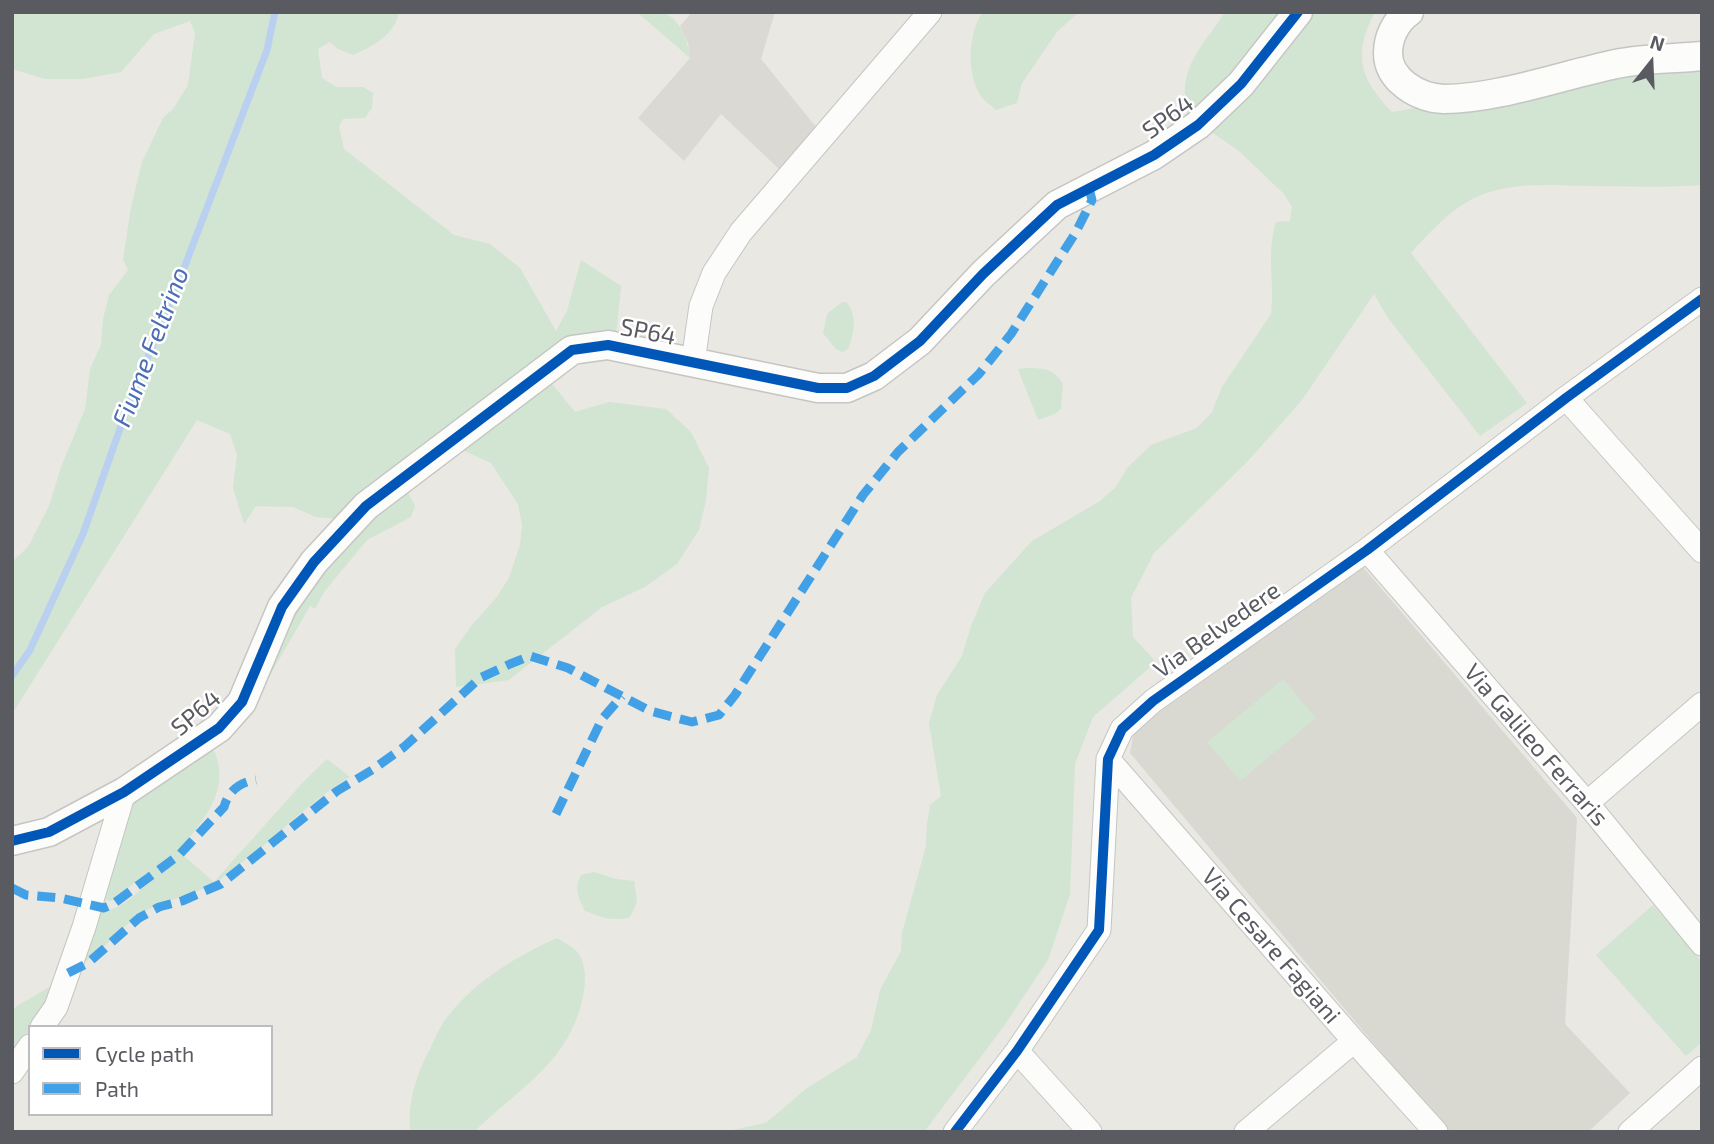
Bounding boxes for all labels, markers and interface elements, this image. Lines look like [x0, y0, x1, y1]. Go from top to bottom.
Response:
north arrow [1616, 28, 1686, 98]
text: N [1648, 29, 1668, 56]
street label: SP64 [1137, 89, 1199, 145]
water label: Fiume Feltrino [106, 263, 196, 431]
street label: SP64 [618, 313, 678, 351]
street label: Via Belvedere [1148, 576, 1286, 684]
street label: Via Galileo Ferraris [1458, 658, 1614, 832]
street label: SP64 [165, 684, 227, 742]
street label: Via Cesare Fagiani [1196, 862, 1346, 1030]
legend [28, 1025, 273, 1116]
text: Cycle path [95, 1041, 194, 1066]
text: Path [95, 1076, 139, 1101]

